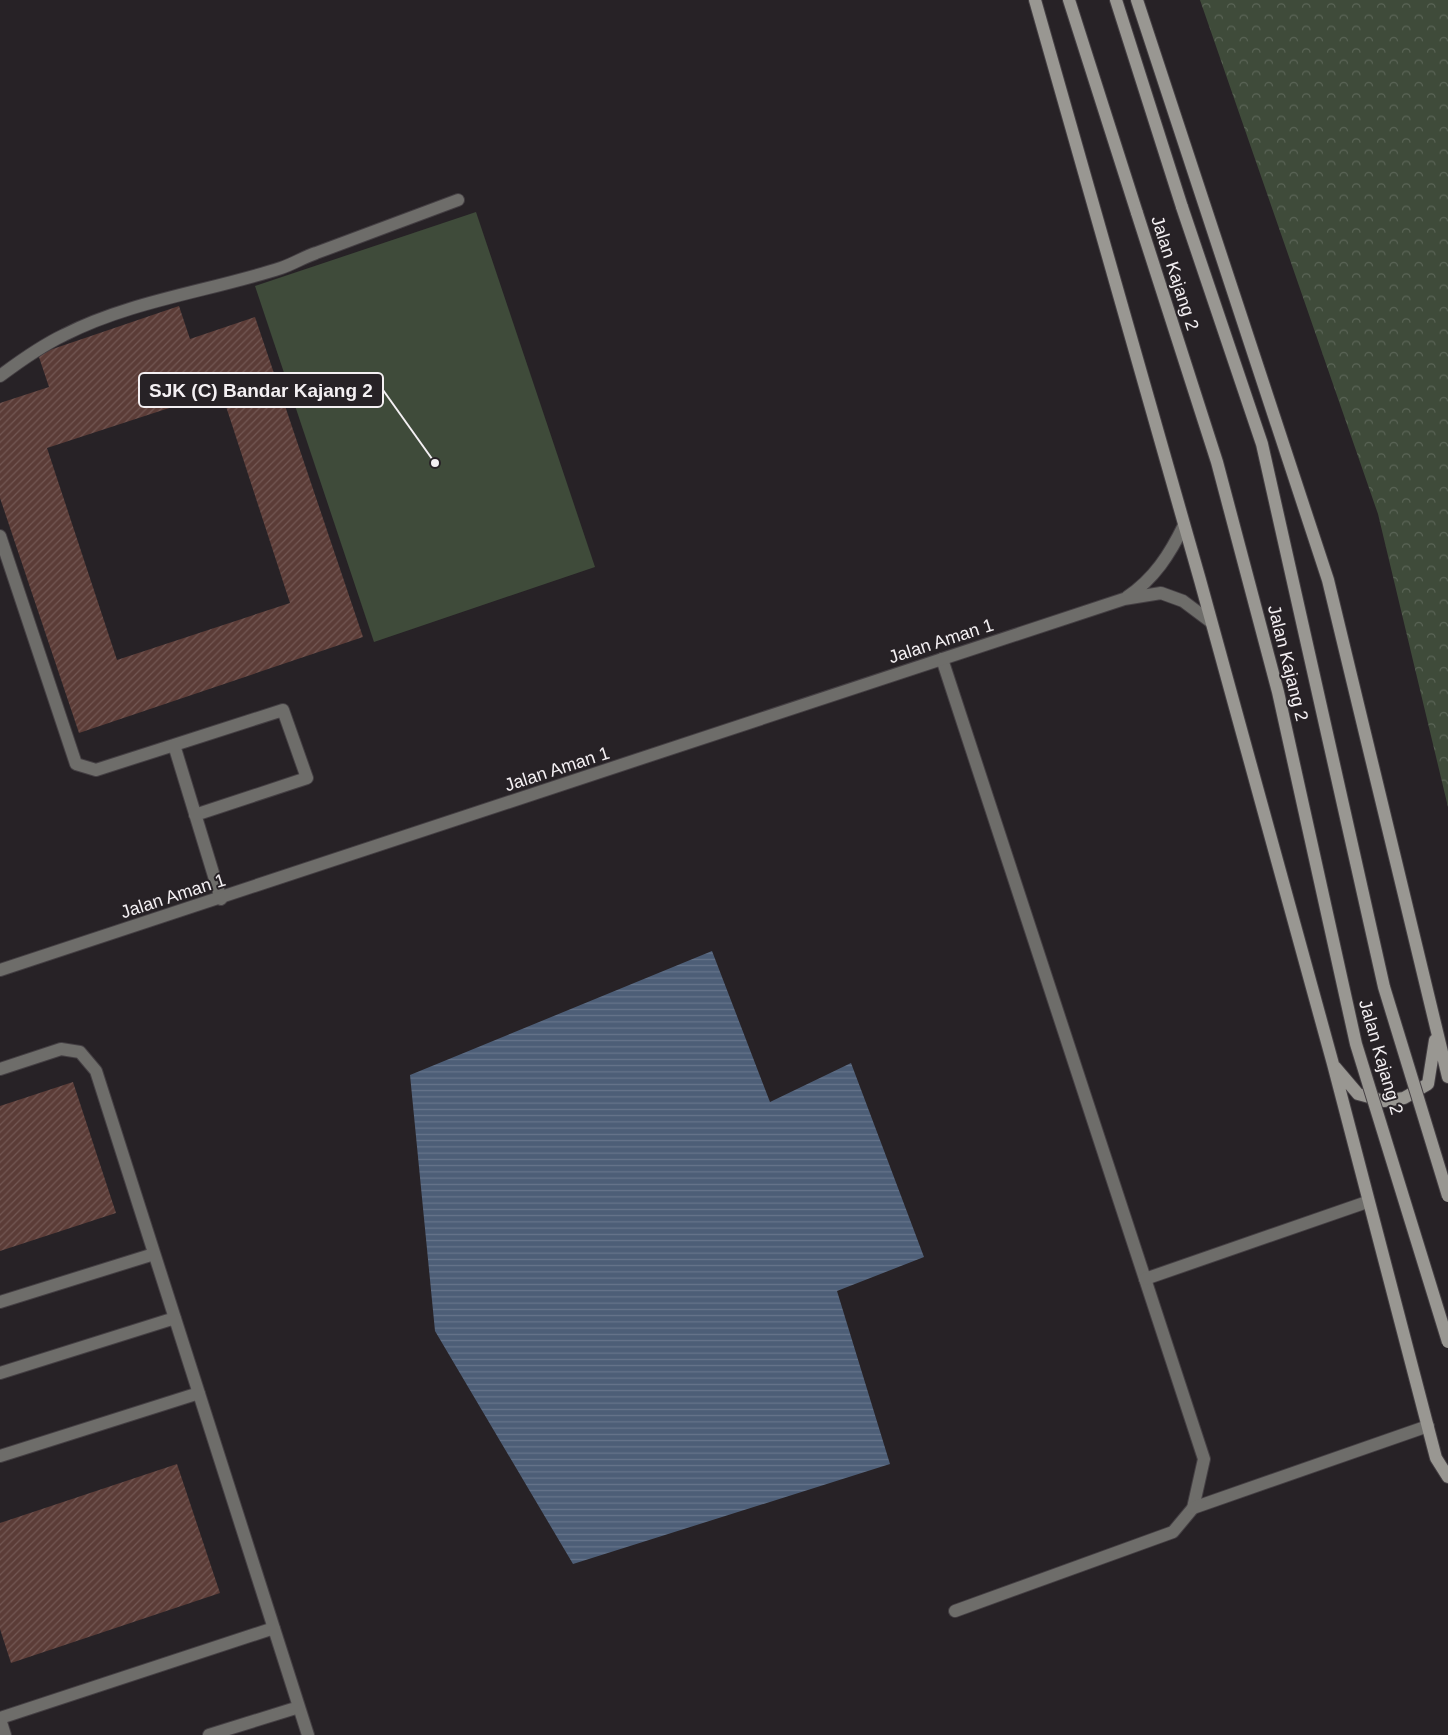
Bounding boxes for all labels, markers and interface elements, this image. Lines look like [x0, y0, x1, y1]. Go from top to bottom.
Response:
street label: Jalan Kajang 2 [1147, 213, 1203, 333]
callout: SJK (C) Bandar Kajang 2 [139, 373, 383, 407]
text: SJK (C) Bandar Kajang 2 [149, 380, 373, 401]
street label: Jalan Kajang 2 [1264, 603, 1312, 723]
street label: Jalan Aman 1 [886, 615, 996, 667]
street label: Jalan Aman 1 [502, 743, 612, 795]
street label: Jalan Aman 1 [118, 870, 228, 922]
street label: Jalan Kajang 2 [1355, 997, 1407, 1117]

